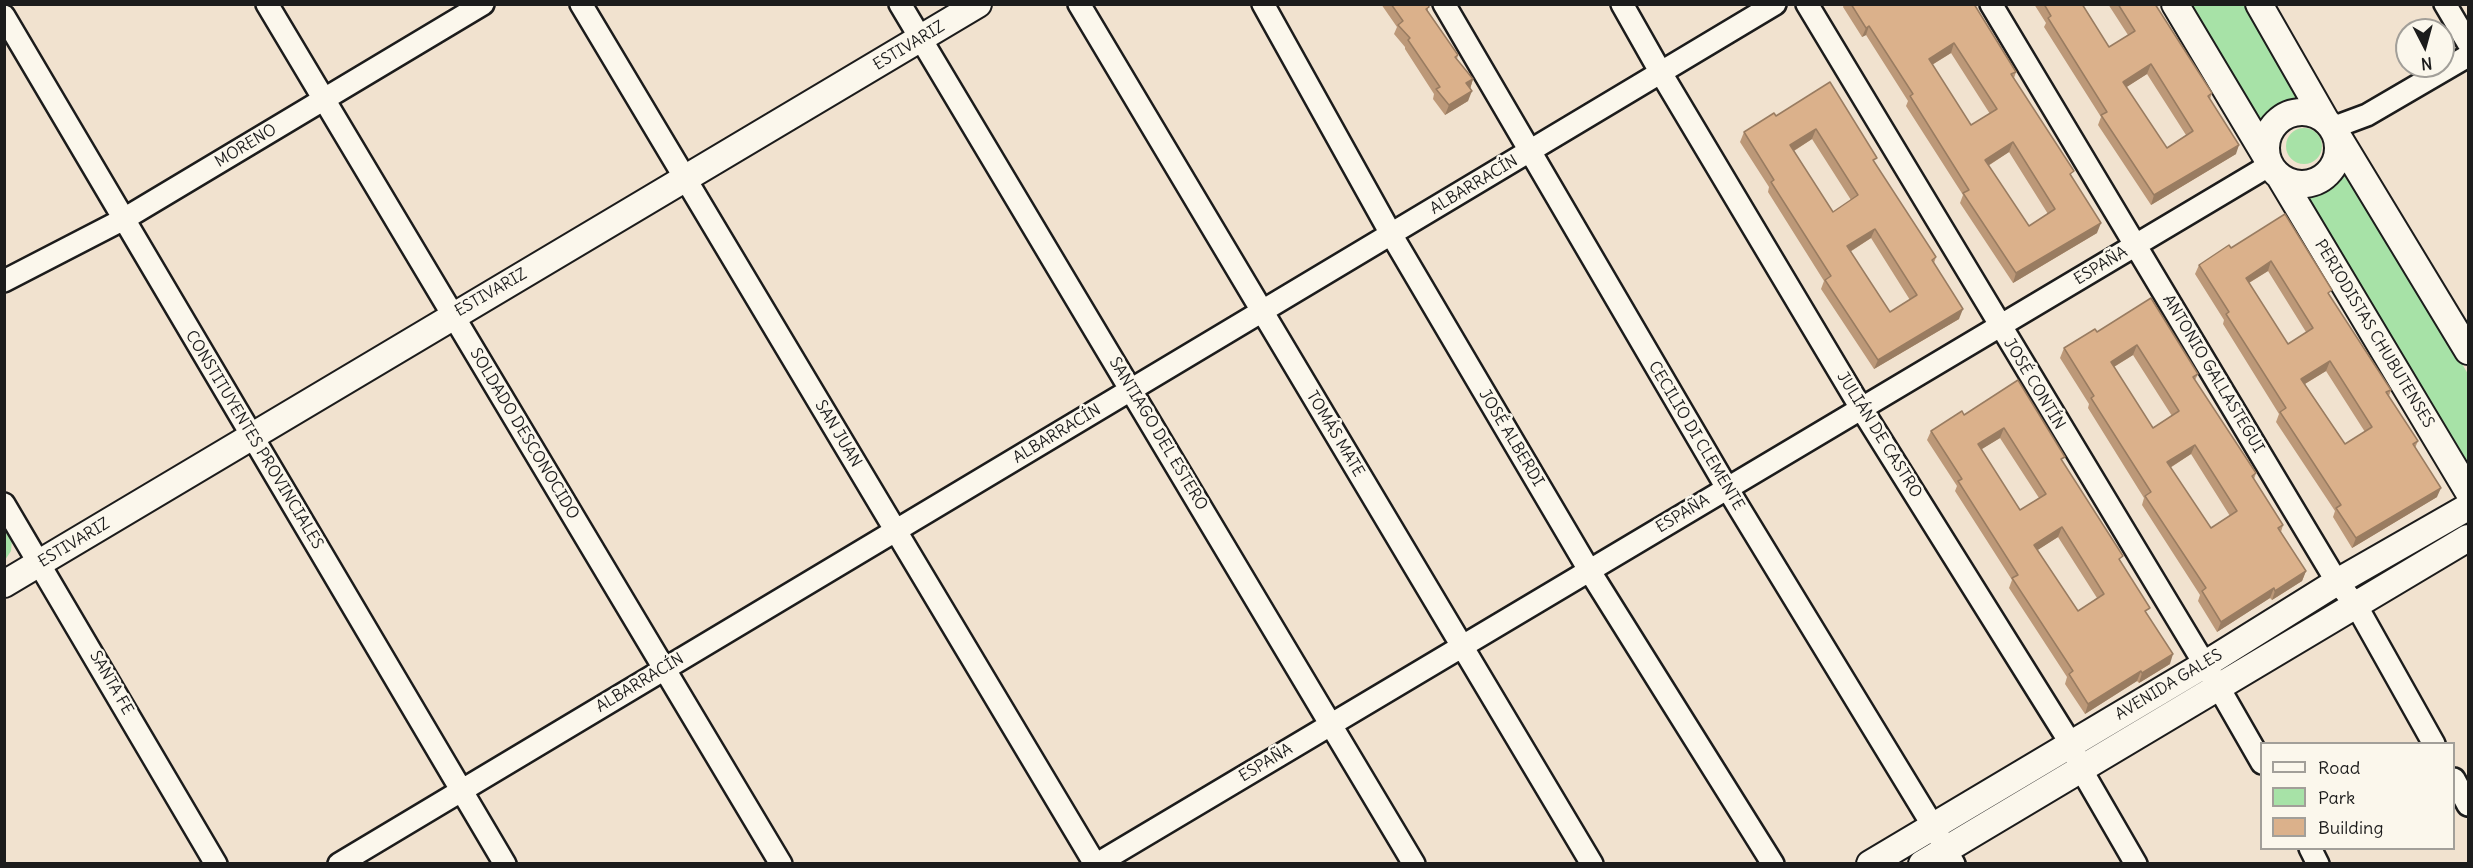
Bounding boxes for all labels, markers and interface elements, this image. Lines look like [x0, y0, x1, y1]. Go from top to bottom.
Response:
street label: ESTIVARIZ [870, 17, 948, 75]
north arrow [2395, 18, 2455, 78]
text: N [2420, 53, 2433, 74]
street label: MORENO [212, 120, 280, 172]
street label: ALBARRACÍN [1427, 151, 1521, 219]
street label: PERIODISTAS CHUBUTENSES [2310, 236, 2438, 432]
street label: ESPAÑA [2071, 243, 2131, 289]
street label: ESTIVARIZ [452, 265, 530, 321]
street label: ANTONIO GALLASTEGUI [2158, 291, 2268, 457]
street label: CONSTITUYENTES PROVINCIALES [181, 327, 327, 553]
street label: JOSÉ CONTÍN [1999, 335, 2069, 433]
street label: SOLDADO DESCONOCIDO [465, 345, 583, 523]
street label: SANTIAGO DEL ESTERO [1105, 354, 1211, 514]
street label: CECILIO DI CLEMENTE [1644, 358, 1748, 514]
street label: JULIÁN DE CASTRO [1832, 368, 1926, 502]
street label: JOSÉ ALBERDI [1474, 386, 1548, 490]
street label: TOMÁS MATE [1302, 388, 1368, 480]
street label: SAN JUAN [811, 397, 865, 471]
street label: ALBARRACÍN [1010, 400, 1104, 468]
street label: ESPAÑA [1653, 491, 1713, 537]
street label: ESTIVARIZ [35, 514, 113, 572]
street label: AVENIDA GALES [2112, 646, 2226, 724]
street label: SANTA FE [85, 648, 137, 718]
street label: ALBARRACÍN [593, 649, 687, 717]
street label: ESPAÑA [1236, 740, 1296, 786]
legend [2260, 742, 2455, 850]
text: Road [2318, 756, 2360, 779]
text: Park [2318, 786, 2355, 809]
text: Building [2318, 816, 2383, 839]

